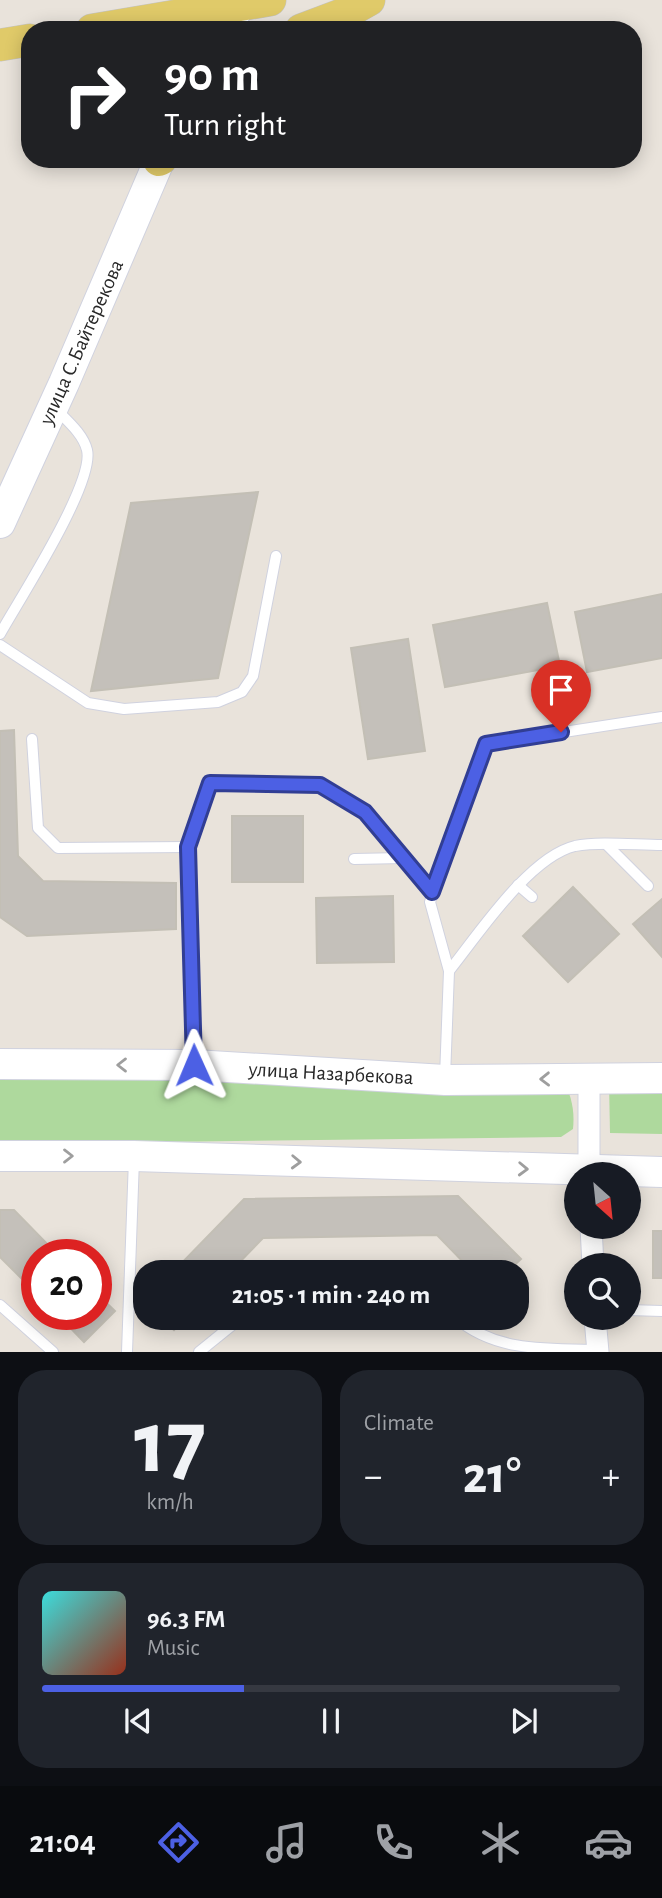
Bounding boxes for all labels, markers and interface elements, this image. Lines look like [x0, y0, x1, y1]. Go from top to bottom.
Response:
icon: right [49, 49, 140, 140]
text: 90 m [164, 51, 260, 100]
text: Turn right [164, 109, 286, 141]
street label: улица С.Байтерекова [35, 256, 127, 429]
pin [531, 660, 591, 732]
icon: arrive [542, 671, 580, 709]
position arrow [157, 1028, 231, 1102]
one-way arrow [116, 1057, 126, 1073]
street label: улица Назарбекова [247, 1059, 414, 1088]
one-way arrow [539, 1071, 550, 1086]
one-way arrow [63, 1148, 74, 1164]
one-way arrow [290, 1154, 301, 1169]
one-way arrow [518, 1161, 529, 1176]
north arrow [564, 1162, 640, 1239]
map controls [564, 1162, 641, 1330]
speed limit sign: 20 [21, 1239, 112, 1330]
button: search [564, 1253, 641, 1330]
text: 21:05 · 1 min · 240 m [232, 1282, 430, 1308]
text: 17 [134, 1398, 206, 1489]
text: Climate [364, 1412, 434, 1435]
text: 21° [463, 1450, 521, 1502]
text: − [364, 1458, 382, 1496]
text: + [602, 1458, 620, 1496]
text: km/h [146, 1491, 194, 1514]
text: 96.3 FM [147, 1606, 226, 1632]
text: Music [147, 1637, 199, 1660]
icon: previous [119, 1702, 157, 1740]
icon: pause [312, 1702, 350, 1740]
icon: next [505, 1702, 543, 1740]
icon: directions [154, 1818, 203, 1867]
icon: music [262, 1818, 311, 1867]
icon: phone [369, 1818, 418, 1867]
icon: climate [476, 1818, 525, 1867]
icon: car [584, 1818, 633, 1867]
text: 21:04 [29, 1826, 96, 1858]

